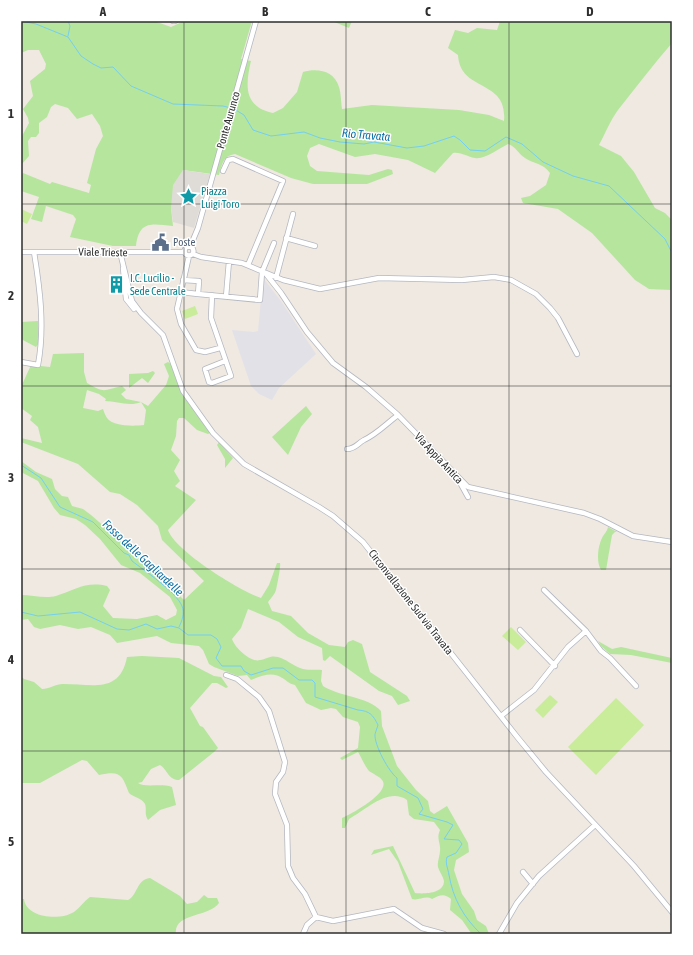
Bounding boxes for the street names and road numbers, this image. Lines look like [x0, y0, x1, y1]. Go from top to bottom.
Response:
street label: Ponte Aurunco [214, 90, 242, 150]
street label: Viale Trieste [78, 246, 128, 258]
street label: Via Appia Antica [412, 430, 466, 486]
street label: Circonvallazione Sud via Travata [366, 547, 456, 657]

